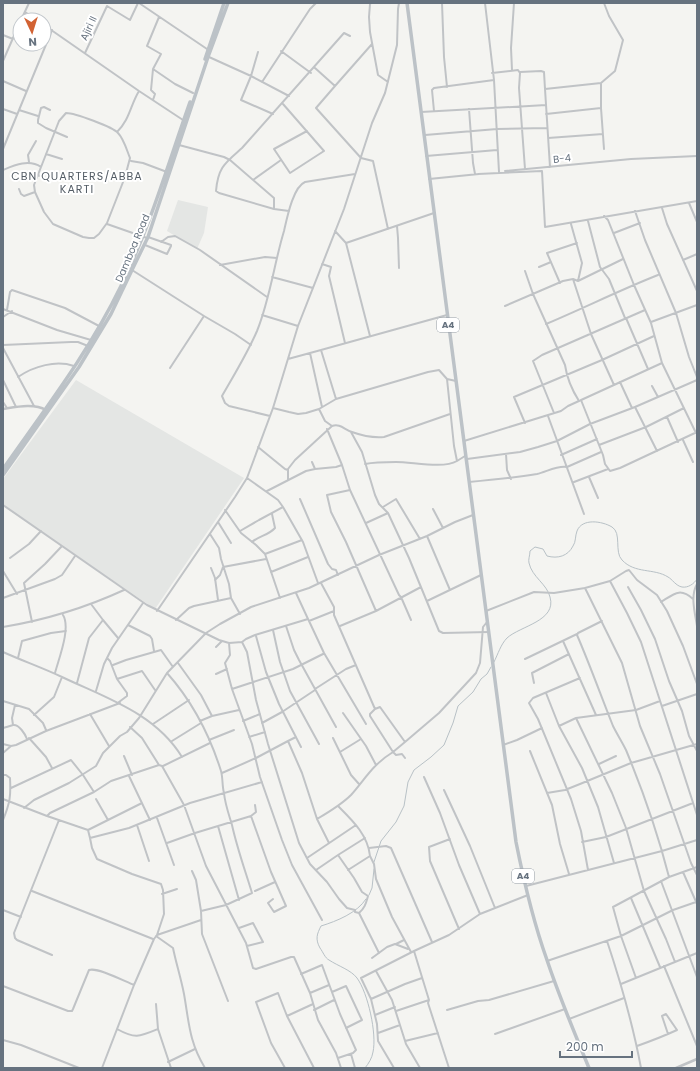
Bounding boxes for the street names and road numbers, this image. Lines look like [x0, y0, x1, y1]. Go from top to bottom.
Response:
street label: Ajiri II [76, 14, 101, 43]
street label: B-4 [552, 150, 572, 167]
street label: Damboa Road [111, 212, 154, 285]
road number: A4 [437, 318, 459, 332]
road number: A4 [512, 869, 534, 883]

